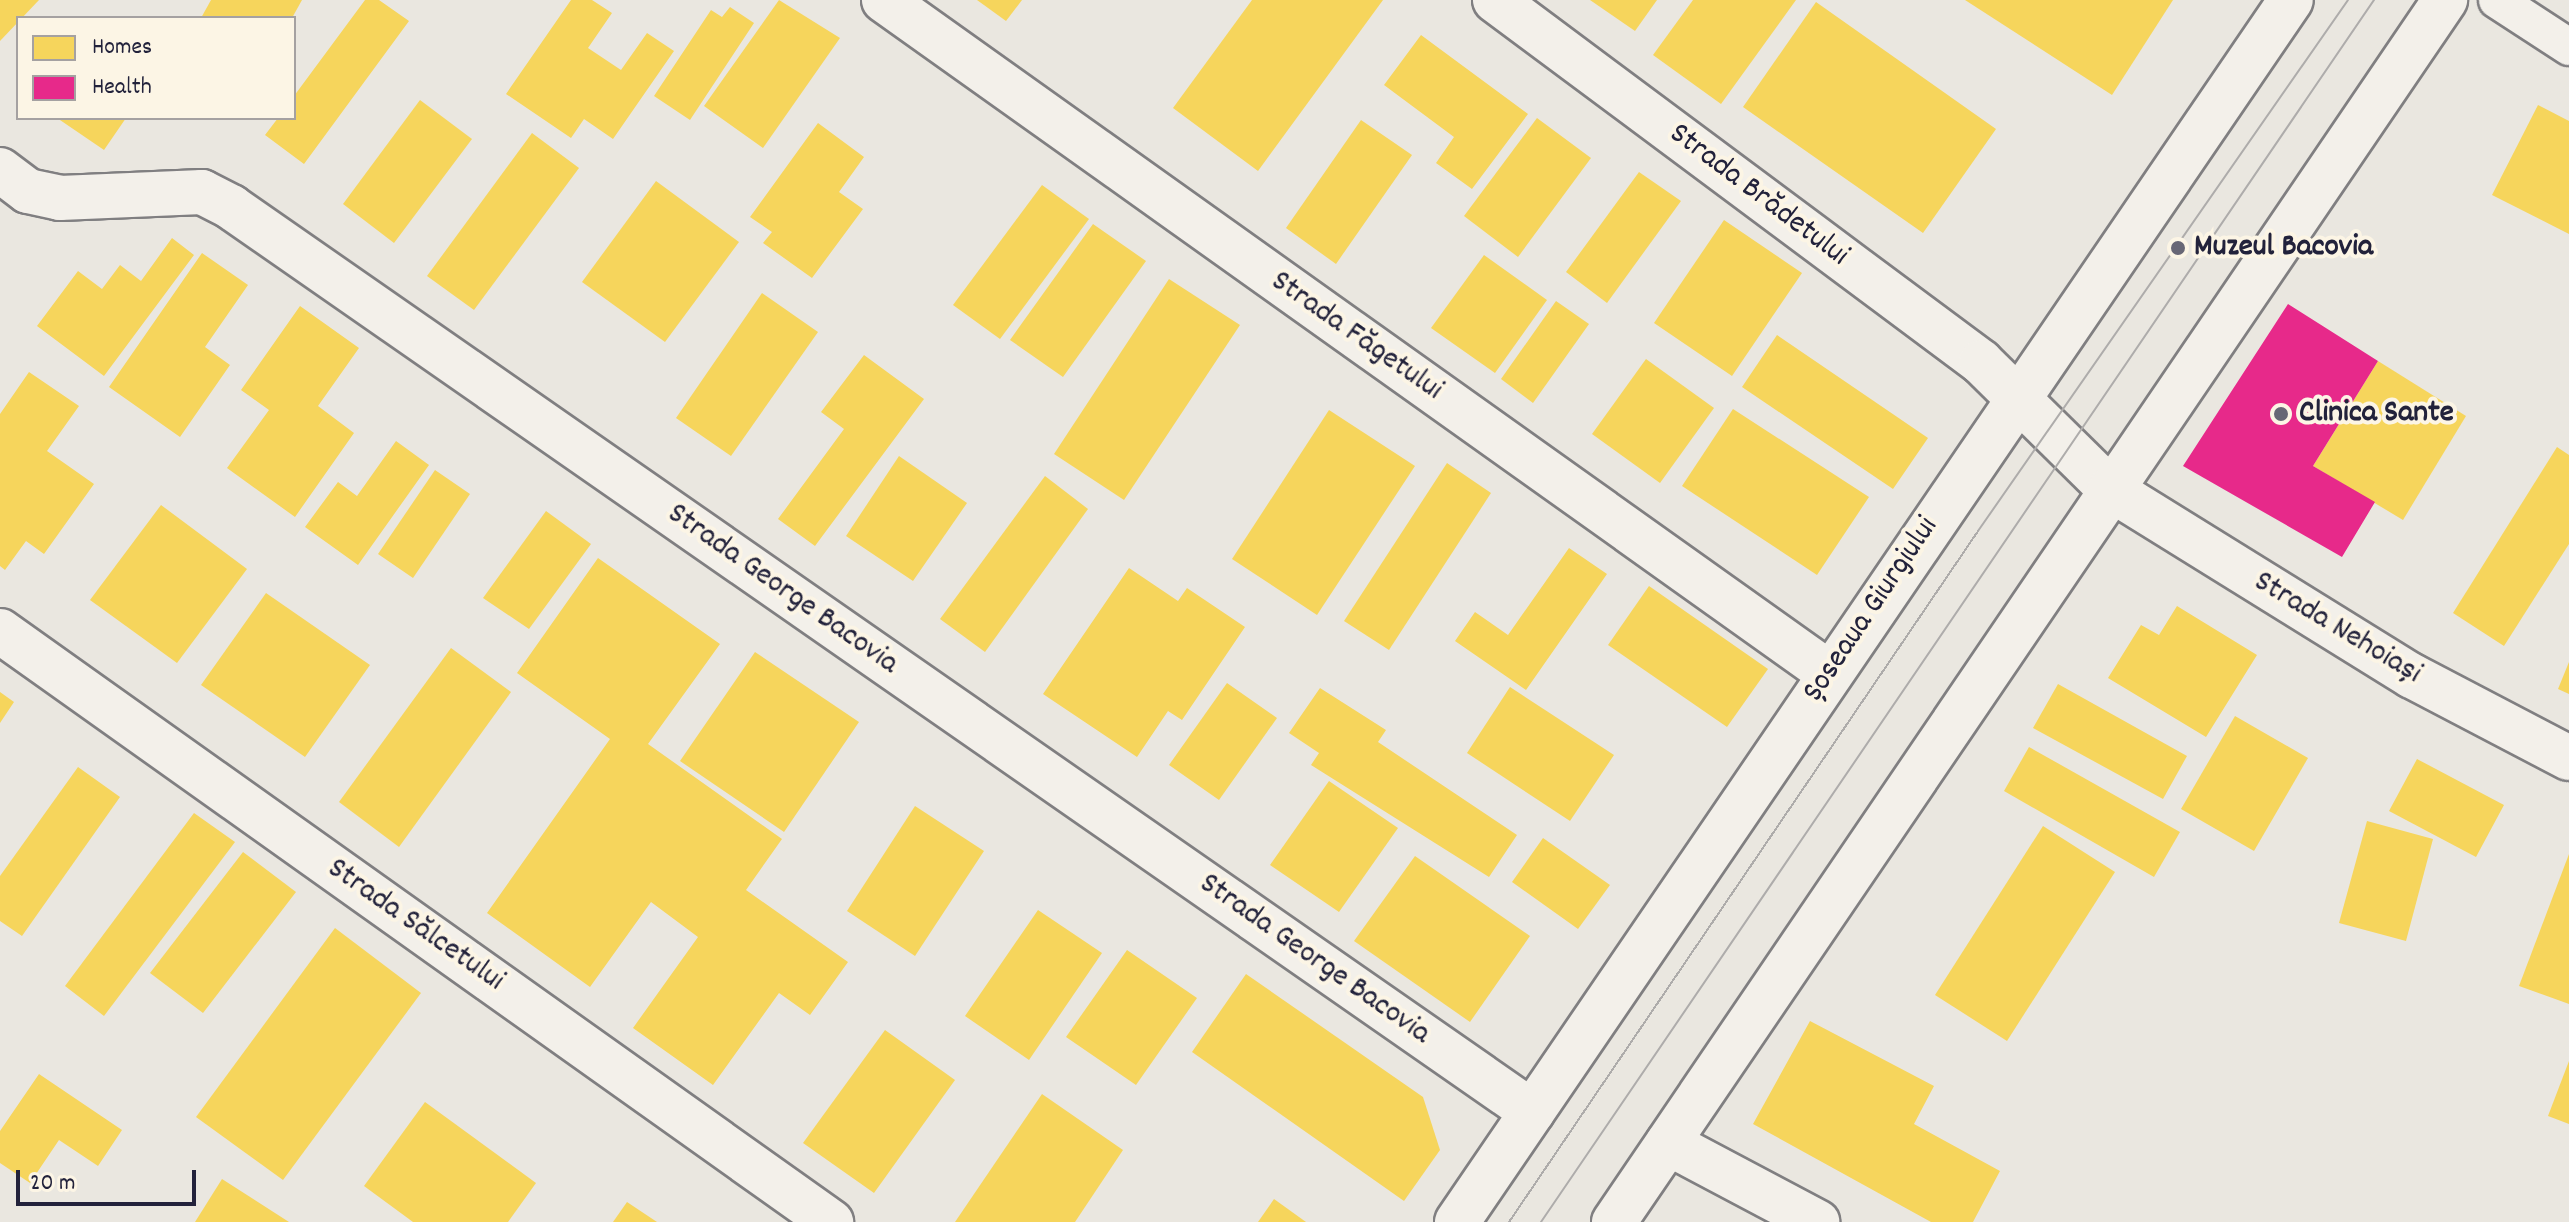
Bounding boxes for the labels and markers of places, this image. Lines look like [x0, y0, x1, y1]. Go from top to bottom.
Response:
place label: Muzeul Bacovia [2194, 229, 2373, 267]
marker: Muzeul Bacovia [2169, 239, 2187, 257]
place label: Clinica Sante [2299, 395, 2454, 433]
marker: Clinica Sante [2270, 403, 2292, 425]

